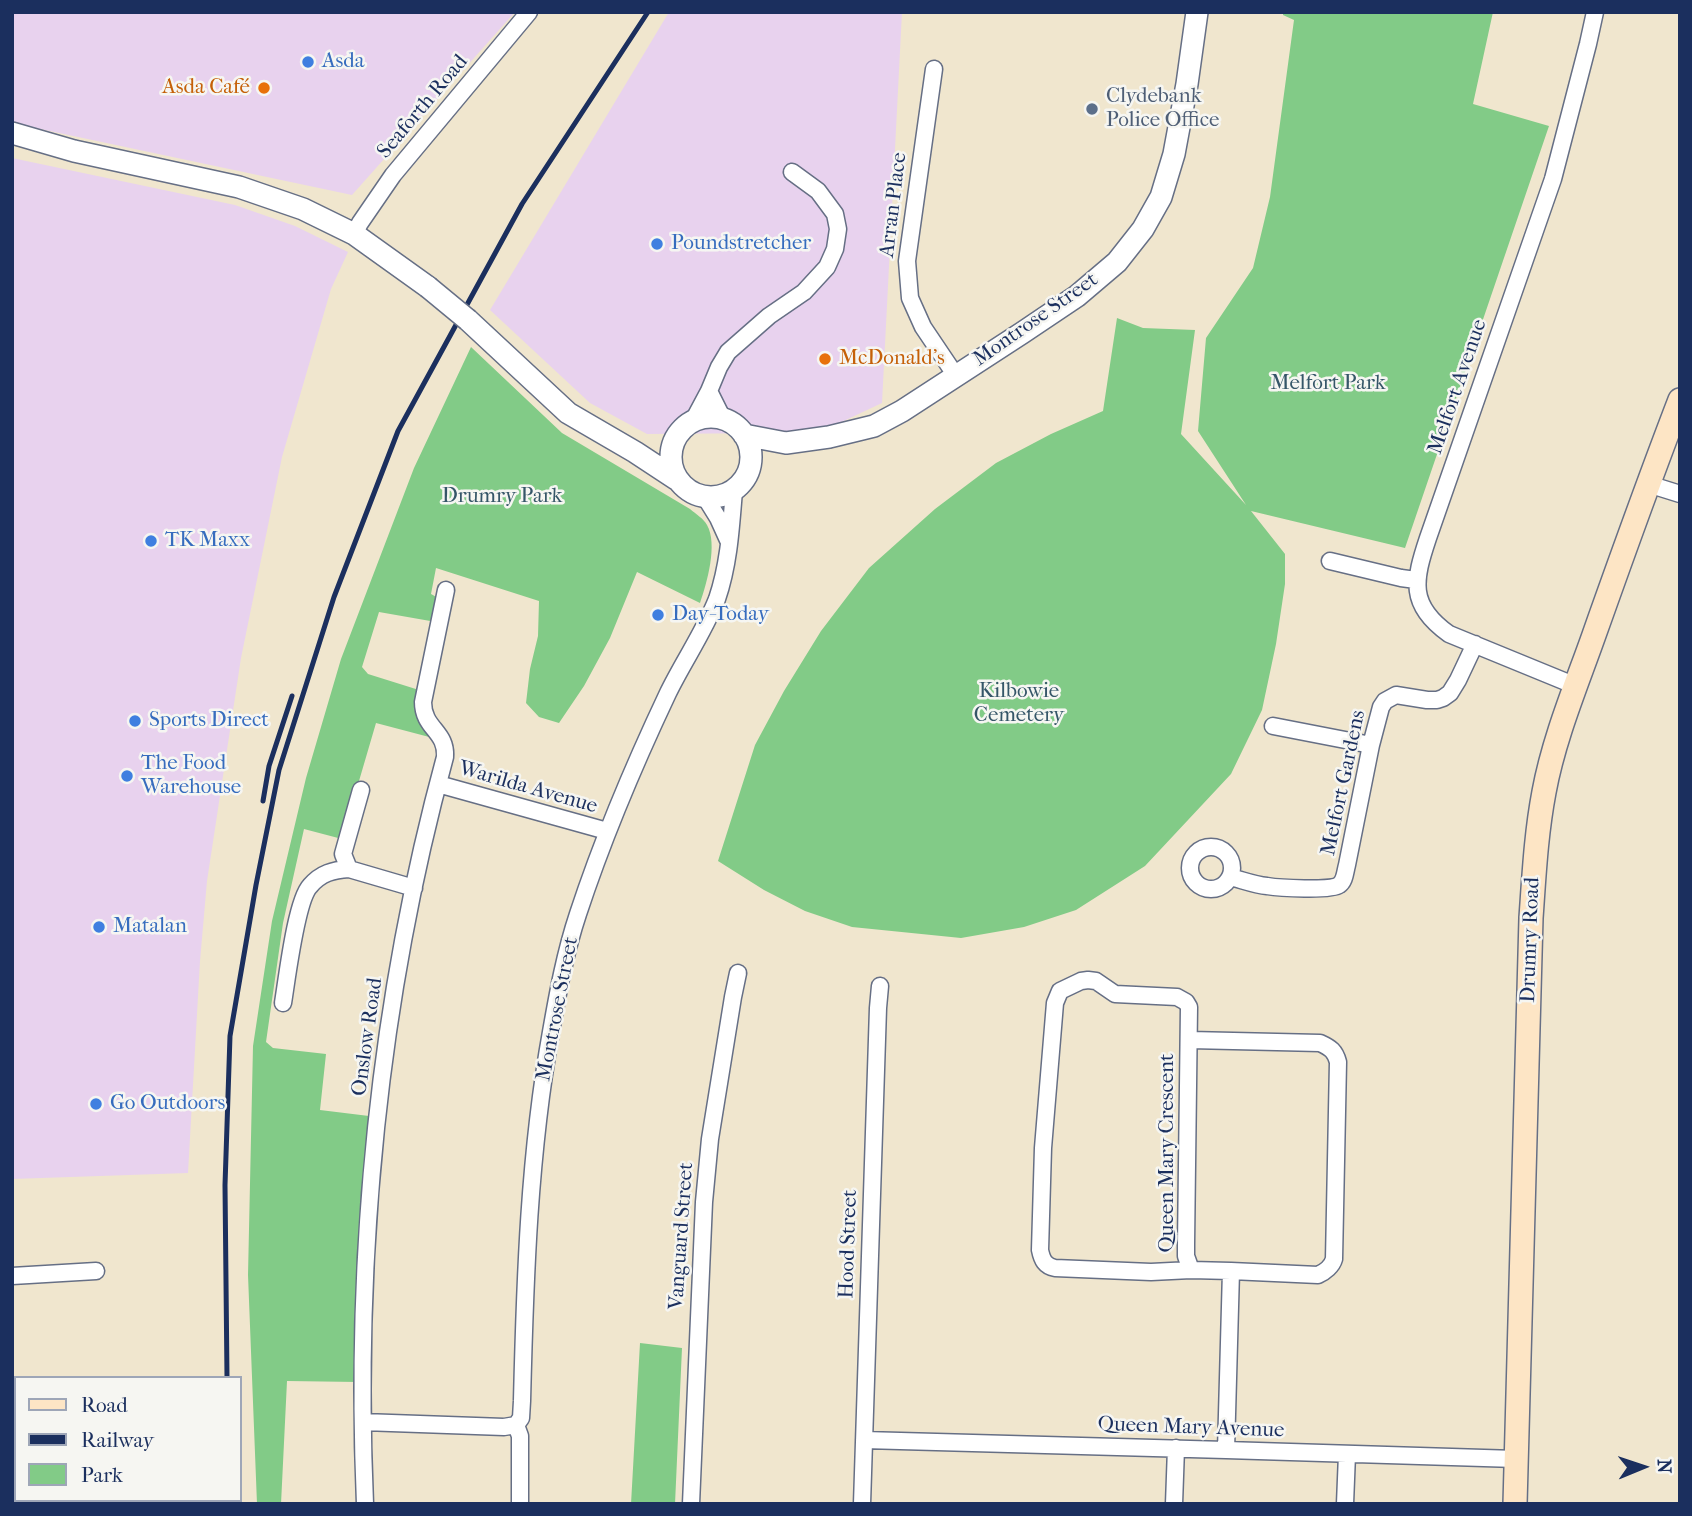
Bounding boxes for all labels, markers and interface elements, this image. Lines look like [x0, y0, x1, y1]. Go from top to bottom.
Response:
place label: Asda [322, 49, 365, 75]
street label: Seaforth Road [372, 50, 474, 164]
marker: Asda [300, 54, 316, 70]
place label: Asda Café [162, 75, 250, 101]
marker: Asda Café [256, 80, 272, 96]
place label: Clydebank Police Office [1106, 84, 1219, 134]
marker: Clydebank Police Office [1084, 101, 1100, 117]
street label: Arran Place [875, 151, 913, 259]
place label: Poundstretcher [671, 231, 811, 257]
marker: Poundstretcher [649, 236, 665, 252]
street label: Montrose Street [969, 268, 1103, 372]
street label: Melfort Avenue [1423, 316, 1493, 458]
place label: McDonald's [839, 346, 945, 372]
marker: McDonald's [817, 351, 833, 367]
park label: Melfort Park [1271, 371, 1385, 397]
park label: Drumry Park [442, 484, 562, 510]
place label: TK Maxx [165, 528, 250, 554]
marker: TK Maxx [143, 533, 159, 549]
place label: Day-Today [672, 602, 769, 628]
marker: Day-Today [650, 607, 666, 623]
park label: Kilbowie Cemetery [974, 679, 1064, 729]
place label: Sports Direct [149, 708, 269, 734]
street label: Melfort Gardens [1316, 708, 1372, 858]
marker: Sports Direct [127, 713, 143, 729]
place label: The Food Warehouse [141, 751, 241, 801]
street label: Warilda Avenue [456, 756, 600, 820]
marker: The Food Warehouse [119, 768, 135, 784]
street label: Drumry Road [1516, 877, 1546, 1003]
place label: Matalan [113, 914, 187, 940]
marker: Matalan [91, 919, 107, 935]
street label: Montrose Street [532, 935, 584, 1083]
street label: Onslow Road [347, 976, 389, 1098]
street label: Queen Mary Crescent [1155, 1053, 1181, 1253]
place label: Go Outdoors [110, 1091, 225, 1117]
marker: Go Outdoors [88, 1096, 104, 1112]
street label: Vanguard Street [664, 1162, 700, 1310]
street label: Hood Street [835, 1189, 863, 1299]
legend [14, 1376, 242, 1502]
text: Road [81, 1393, 128, 1417]
street label: Queen Mary Avenue [1097, 1412, 1285, 1444]
text: Railway [81, 1428, 154, 1452]
north arrow [1608, 1432, 1678, 1502]
text: N [1653, 1459, 1675, 1474]
text: Park [81, 1463, 123, 1487]

